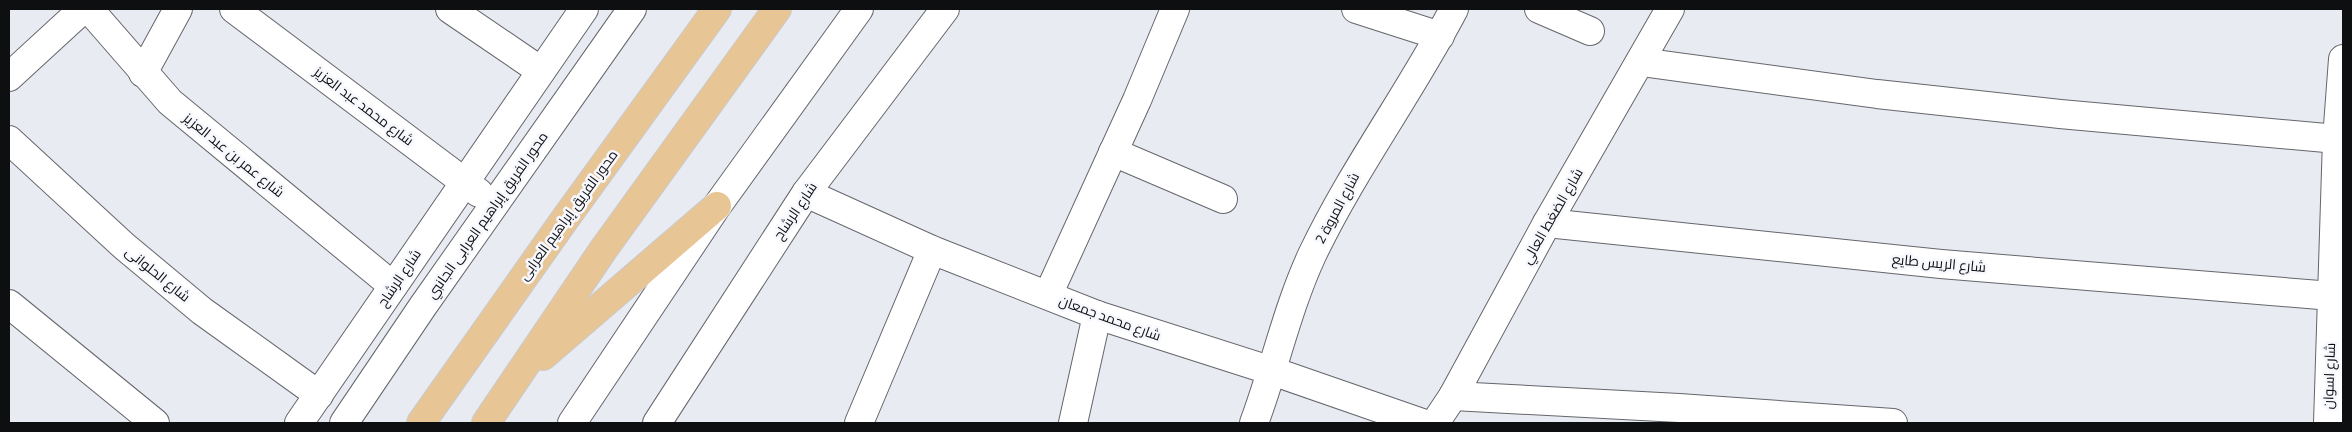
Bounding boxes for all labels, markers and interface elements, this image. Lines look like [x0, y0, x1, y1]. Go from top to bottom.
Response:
street label: شارع محمد عبد العزيز [309, 60, 419, 150]
street label: شارع عمر بن عبد العزيز [179, 107, 289, 202]
street label: محور الفريق إبراهيم العرابى الجانبي [421, 127, 554, 304]
street label: محور الفريق إبراهيم العرابى [513, 145, 622, 284]
street label: شارع الضغط العالي [1516, 164, 1589, 269]
street label: شارع المروة 2 [1309, 168, 1364, 247]
street label: شارع الرشاح [767, 178, 822, 244]
street label: شارع الحلوانى [121, 241, 195, 306]
street label: شارع الرشاح [371, 245, 426, 311]
street label: شارع الريس طايع [1891, 248, 1987, 277]
street label: شارع محمد جمعان [1056, 289, 1164, 346]
street label: شارع اسوان [2317, 342, 2340, 410]

